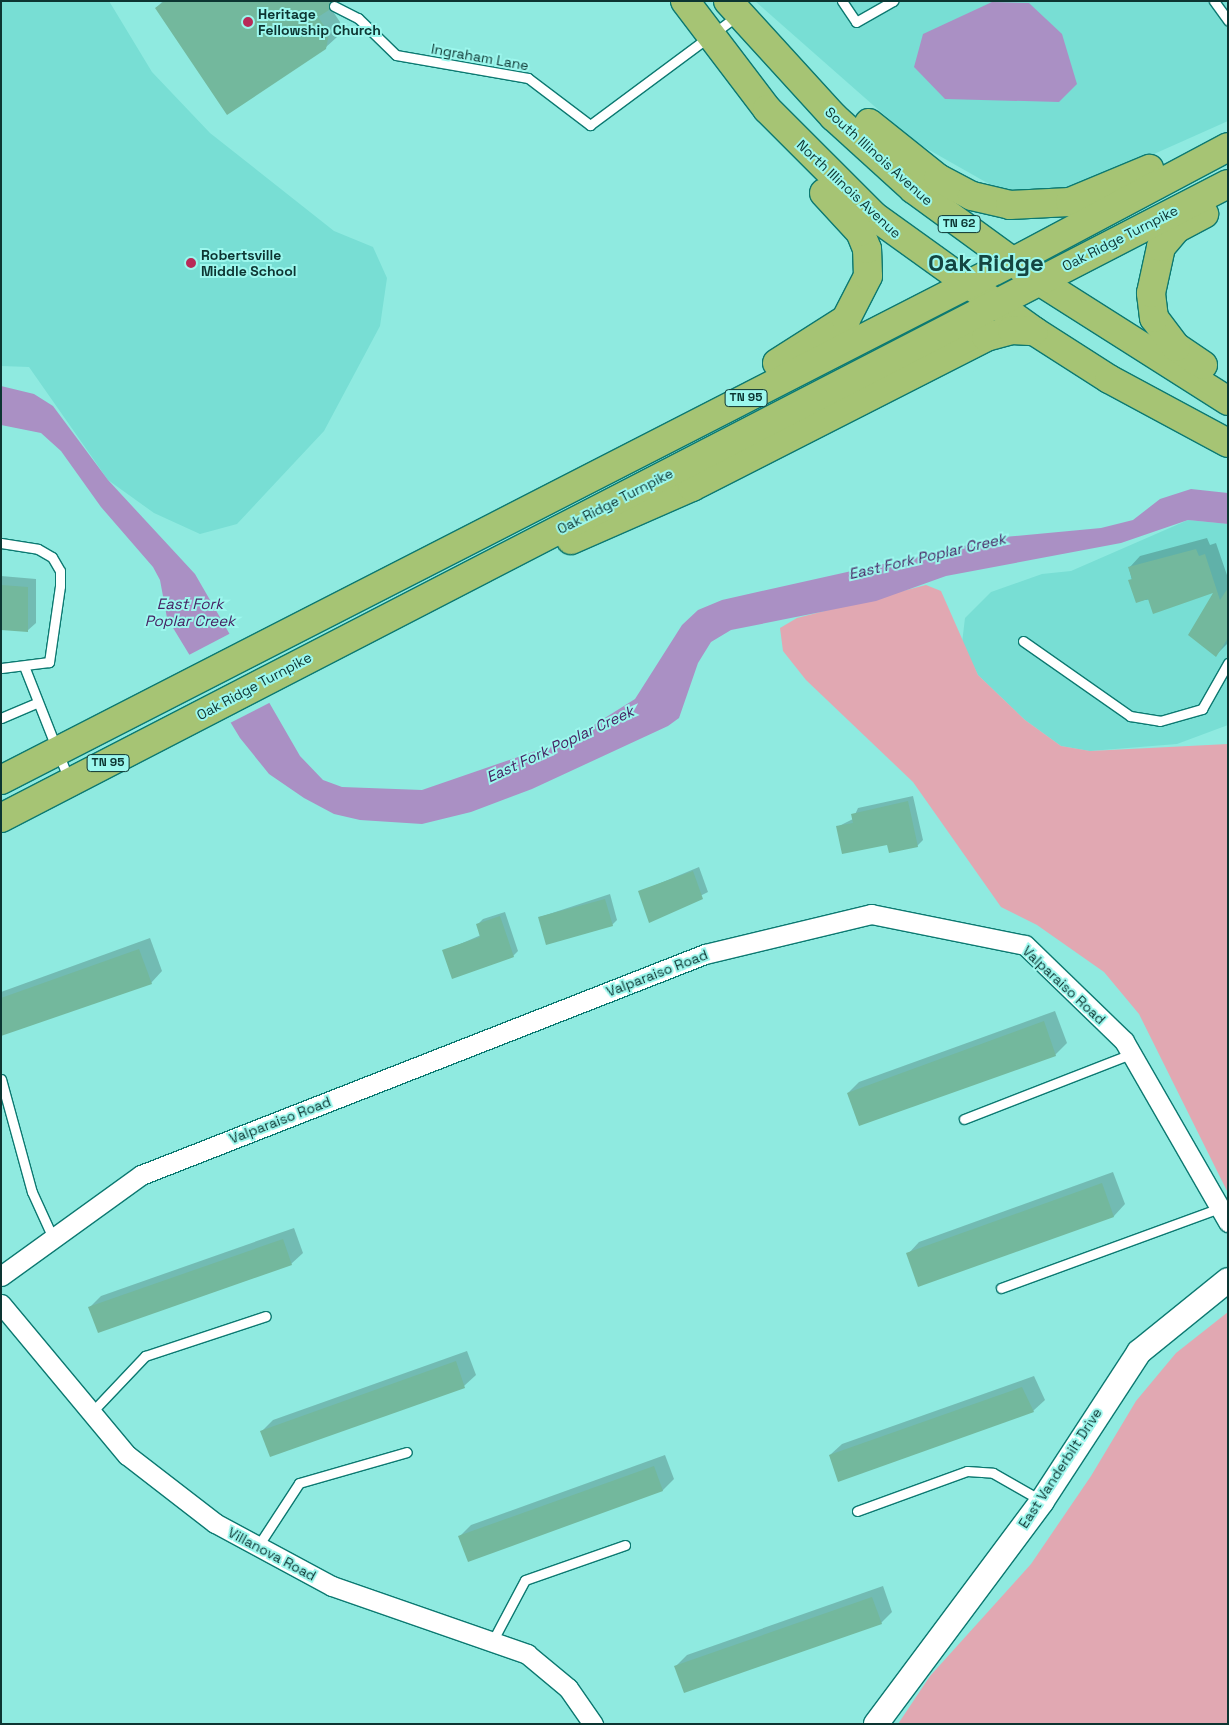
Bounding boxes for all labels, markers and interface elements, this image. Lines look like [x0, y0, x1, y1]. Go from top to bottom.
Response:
place label: Heritage Fellowship Church [258, 6, 381, 38]
marker: Heritage Fellowship Church [242, 16, 254, 28]
street label: Ingraham Lane [430, 40, 530, 74]
street label: South Illinois Avenue [822, 103, 936, 209]
street label: North Illinois Avenue [793, 136, 905, 242]
street label: Oak Ridge Turnpike [1059, 201, 1181, 275]
road number: TN 62 [936, 214, 982, 233]
place label: Robertsville Middle School [201, 247, 296, 280]
district label: Oak Ridge [928, 249, 1044, 277]
marker: Robertsville Middle School [185, 257, 197, 269]
road number: TN 95 [724, 388, 768, 408]
street label: Oak Ridge Turnpike [554, 464, 676, 538]
water label: East Fork Poplar Creek [847, 529, 1007, 583]
water label: East Fork Poplar Creek [145, 594, 235, 629]
street label: Oak Ridge Turnpike [193, 648, 315, 724]
water label: East Fork Poplar Creek [483, 702, 637, 786]
road number: TN 95 [86, 754, 130, 772]
street label: Valparaiso Road [1019, 942, 1109, 1028]
street label: Valparaiso Road [604, 946, 710, 1000]
street label: Valparaiso Road [227, 1093, 333, 1147]
street label: East Vanderbilt Drive [1015, 1405, 1105, 1531]
street label: Villanova Road [225, 1524, 319, 1584]

